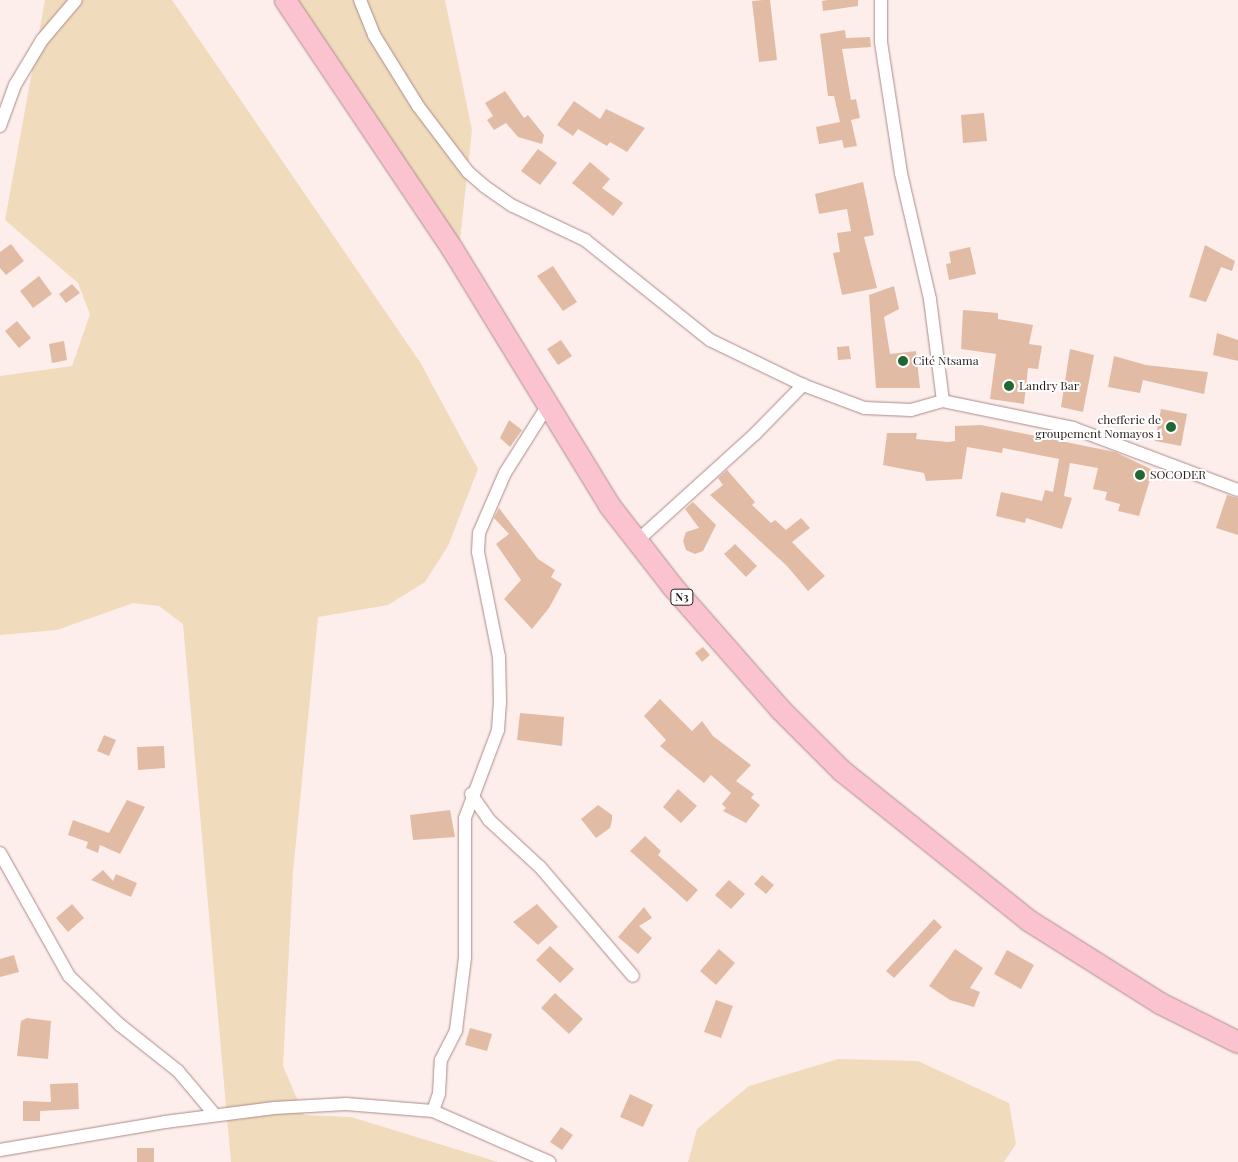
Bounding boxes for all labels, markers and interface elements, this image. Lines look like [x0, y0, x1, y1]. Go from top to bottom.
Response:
place label: Cité Ntsama [913, 354, 979, 368]
marker: Cité Ntsama [897, 355, 909, 367]
place label: Landry Bar [1019, 379, 1079, 393]
marker: Landry Bar [1003, 380, 1015, 392]
place label: chefferie de groupement Nomayos 1 [1035, 413, 1161, 441]
marker: chefferie de groupement Nomayos 1 [1165, 421, 1177, 433]
place label: SOCODER [1150, 468, 1206, 482]
marker: SOCODER [1134, 469, 1146, 481]
road number: N3 [670, 588, 694, 606]

